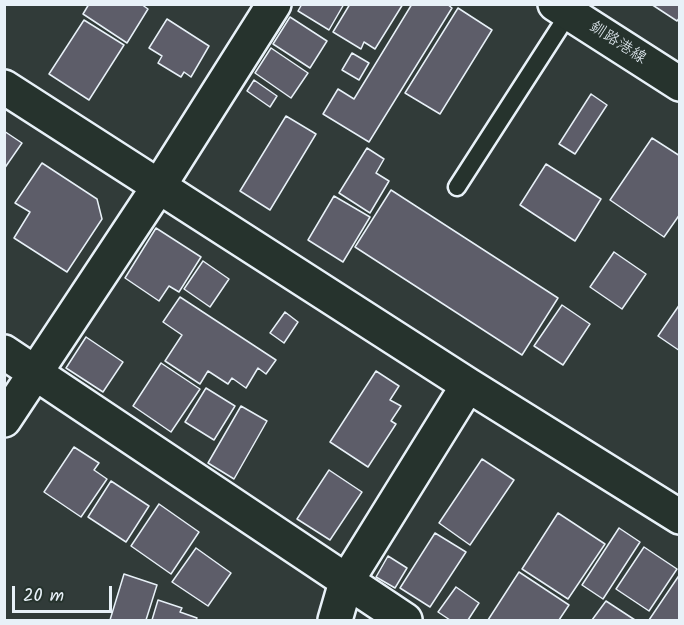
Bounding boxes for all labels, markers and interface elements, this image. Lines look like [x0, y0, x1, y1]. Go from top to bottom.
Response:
street label: 釧路港線 [585, 19, 649, 69]
scale bar [15, 574, 116, 612]
text: 20 m [23, 582, 64, 611]

